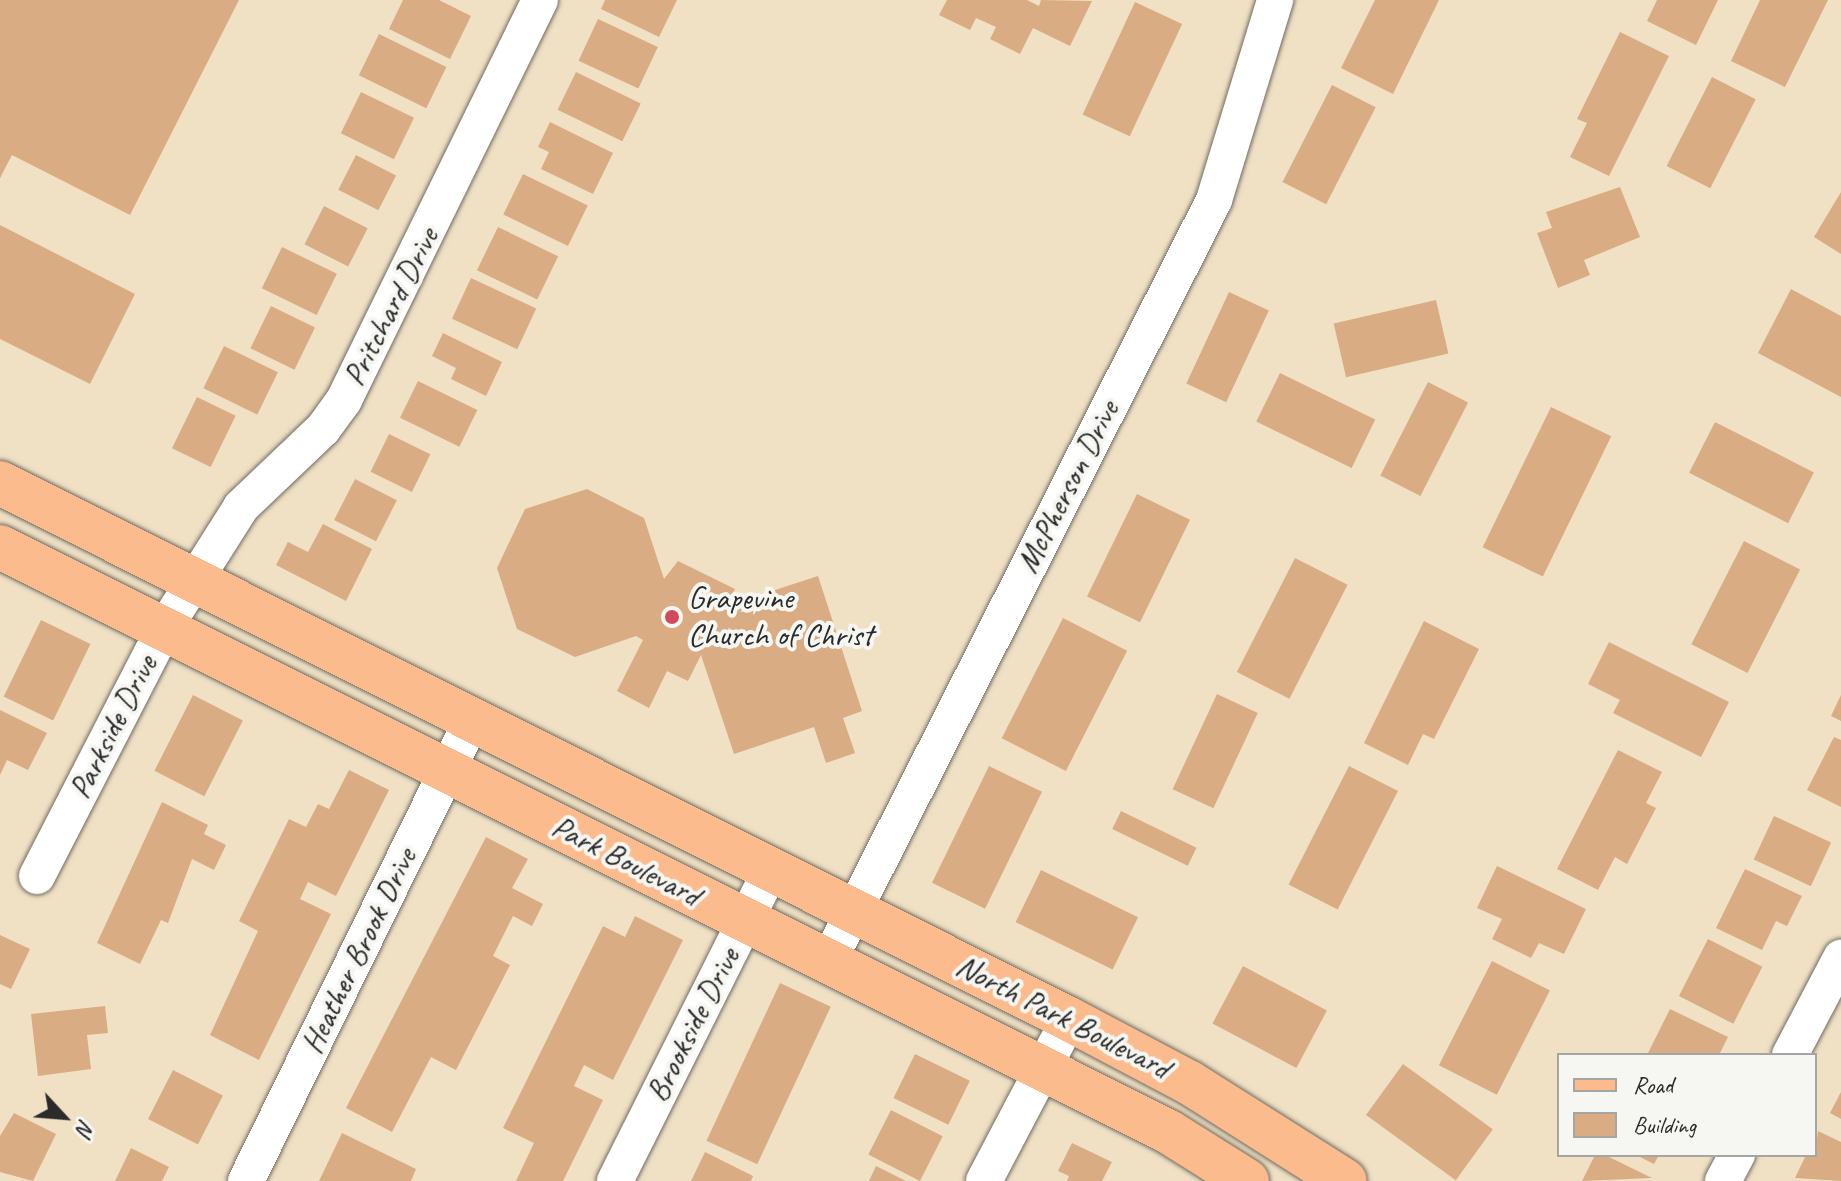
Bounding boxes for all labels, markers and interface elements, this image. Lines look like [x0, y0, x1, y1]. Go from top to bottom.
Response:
street label: Pritchard Drive [335, 222, 447, 392]
street label: McPherson Drive [1008, 395, 1128, 579]
place label: Grapevine Church of Christ [688, 580, 873, 655]
marker: Grapevine Church of Christ [663, 608, 681, 626]
street label: Parkside Drive [61, 649, 165, 805]
street label: Park Boulevard [545, 807, 707, 915]
street label: Heather Brook Drive [293, 842, 425, 1060]
street label: Brookside Drive [638, 942, 748, 1108]
street label: North Park Boulevard [948, 946, 1178, 1088]
legend [1557, 1053, 1817, 1157]
text: Road [1633, 1070, 1673, 1100]
north arrow [24, 1077, 104, 1157]
text: Building [1633, 1110, 1696, 1140]
text: N [70, 1115, 101, 1140]

